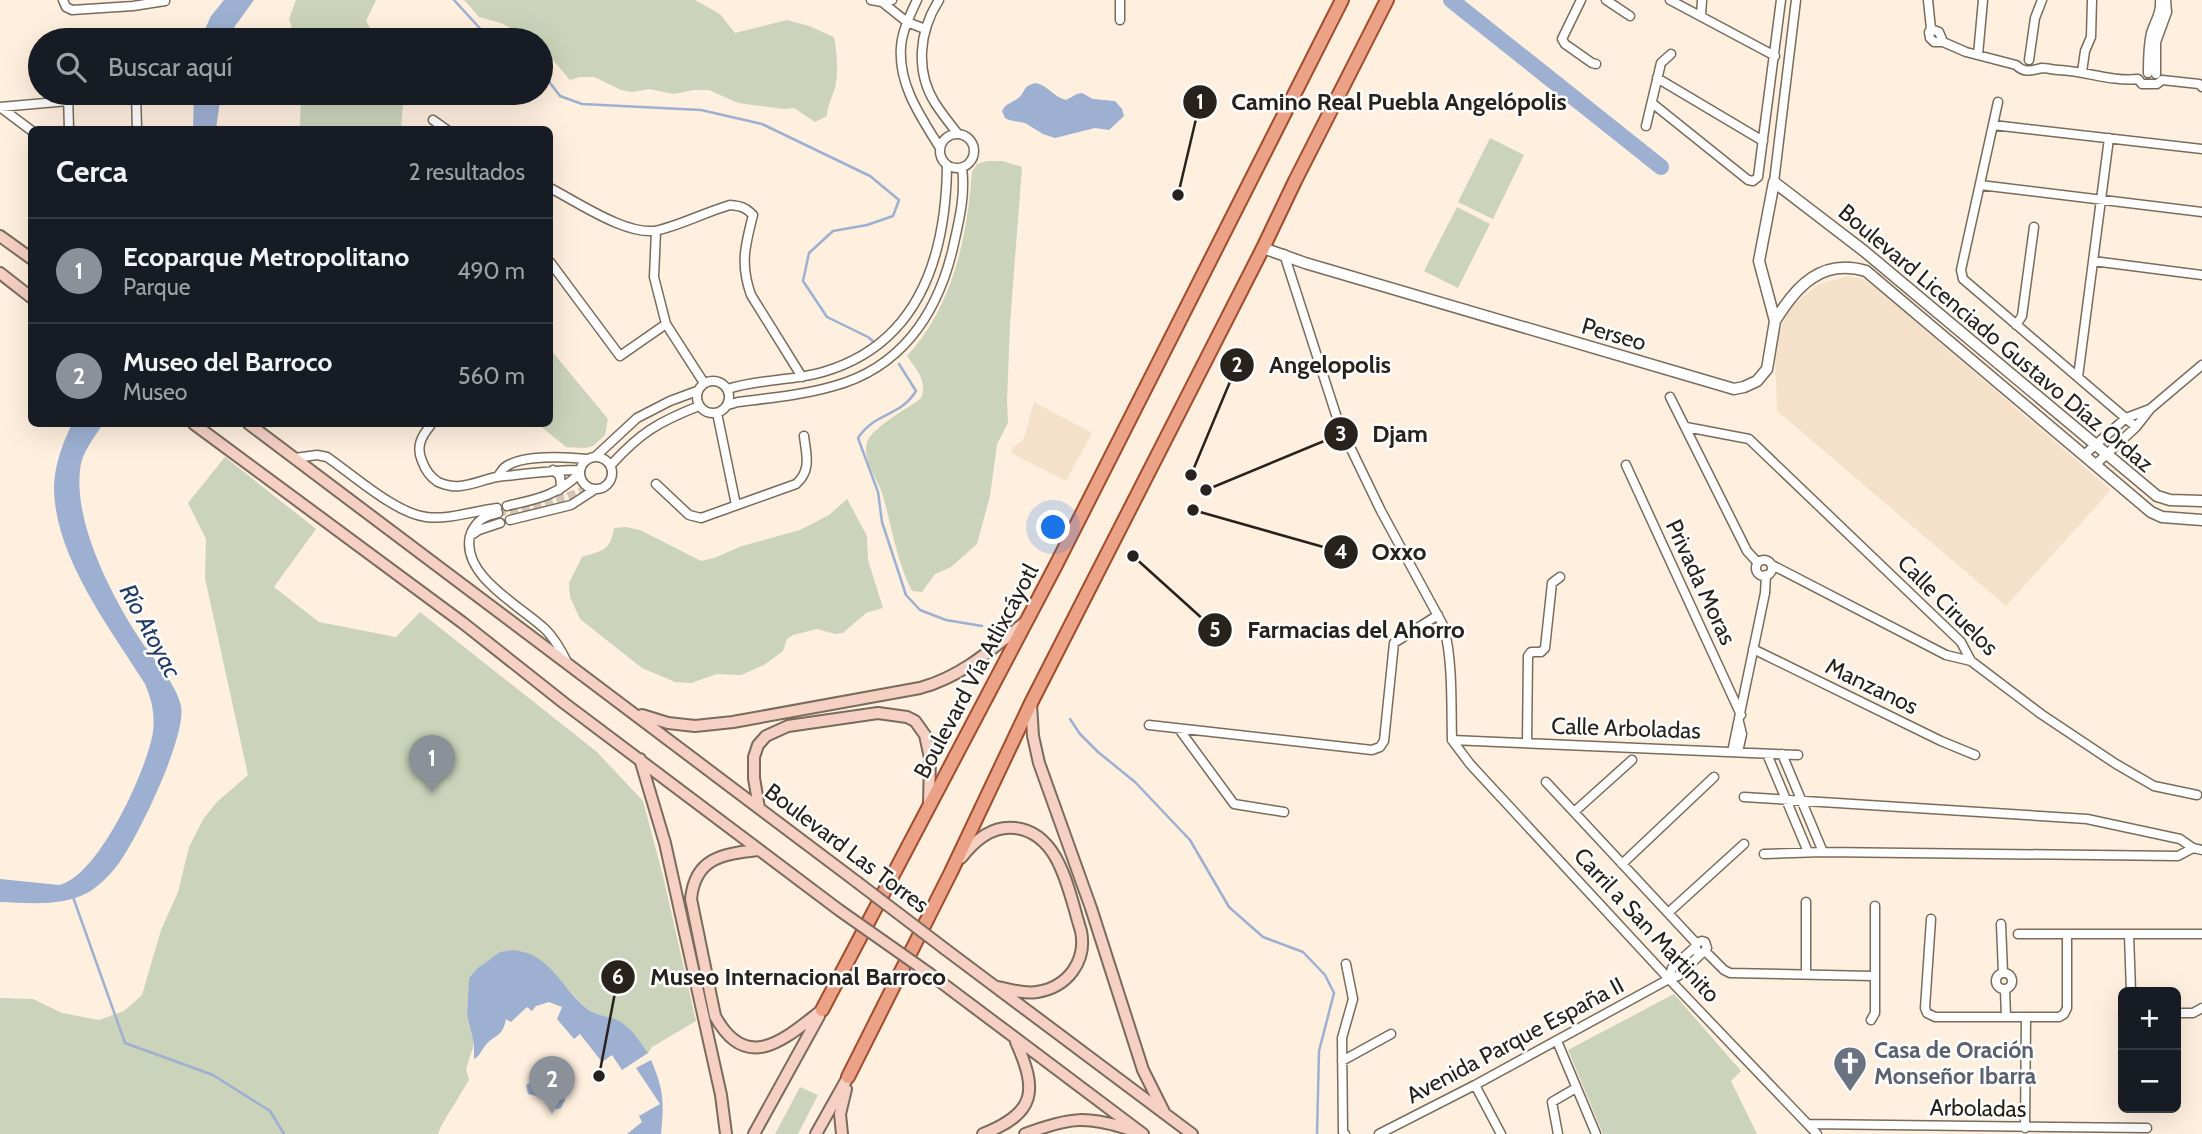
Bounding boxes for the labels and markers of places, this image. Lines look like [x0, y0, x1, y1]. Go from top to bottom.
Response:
callout: Camino Real Puebla Angelópolis [1182, 79, 1580, 124]
callout: Angelopolis [1220, 342, 1405, 387]
callout: Djam [1323, 411, 1442, 456]
callout: Oxxo [1323, 529, 1441, 574]
callout: Farmacias del Ahorro [1198, 608, 1478, 653]
pin: 1 [409, 735, 455, 793]
callout: Museo Internacional Barroco [601, 954, 960, 999]
place label: Casa de Oración Monseñor Ibarra [1874, 1036, 2037, 1090]
church icon: Casa de Oración Monseñor Ibarra [1831, 1044, 1869, 1093]
pin: 2 [529, 1056, 575, 1114]

